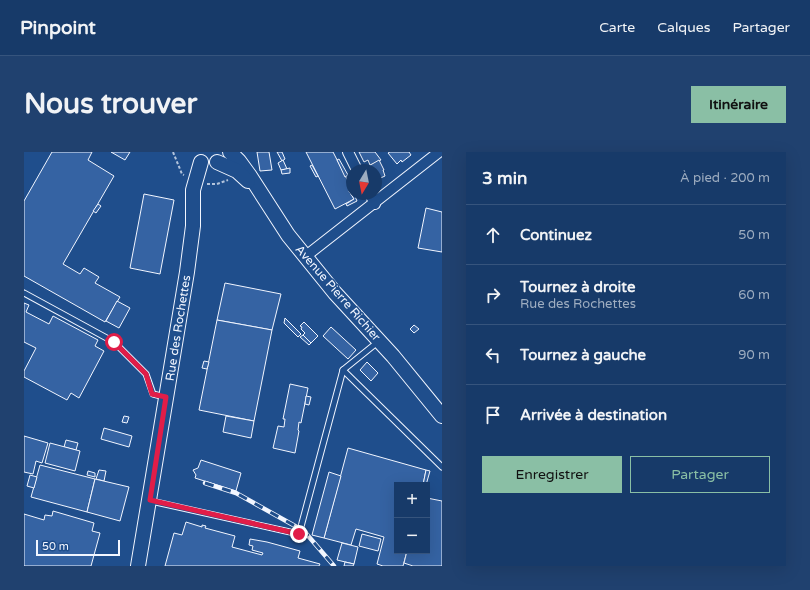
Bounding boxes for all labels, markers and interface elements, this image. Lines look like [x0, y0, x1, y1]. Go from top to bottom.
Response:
text: Pinpoint [20, 17, 96, 39]
text: Carte [599, 19, 635, 36]
text: Calques [657, 19, 710, 36]
text: Partager [732, 19, 790, 36]
button: Itinéraire [691, 86, 786, 123]
text: Nous trouver [24, 87, 197, 121]
north arrow [346, 164, 382, 200]
text: 3 min [482, 168, 527, 189]
text: À pied · 200 m [680, 170, 770, 186]
icon: ahead [482, 224, 504, 246]
text: Continuez [520, 226, 592, 244]
text: 50 m [738, 227, 770, 243]
street label: Avenue Pierre Richier [293, 242, 384, 344]
street label: Rue des Rochettes [163, 274, 193, 382]
text: Tournez à droite [520, 278, 635, 296]
icon: right [482, 284, 504, 306]
text: 60 m [738, 287, 770, 303]
text: Rue des Rochettes [520, 296, 636, 312]
route start [105, 333, 123, 351]
icon: left [482, 344, 504, 366]
text: Tournez à gauche [520, 346, 646, 364]
text: 90 m [738, 347, 770, 363]
icon: arrive [482, 404, 504, 426]
text: Arrivée à destination [520, 406, 667, 424]
button: Enregistrer [482, 456, 622, 493]
button: Partager [630, 456, 770, 493]
map controls [394, 482, 430, 554]
button: + [394, 482, 430, 518]
button: − [394, 518, 430, 554]
route end [290, 525, 308, 543]
scale bar [36, 538, 120, 557]
text: 50 m [42, 540, 69, 553]

